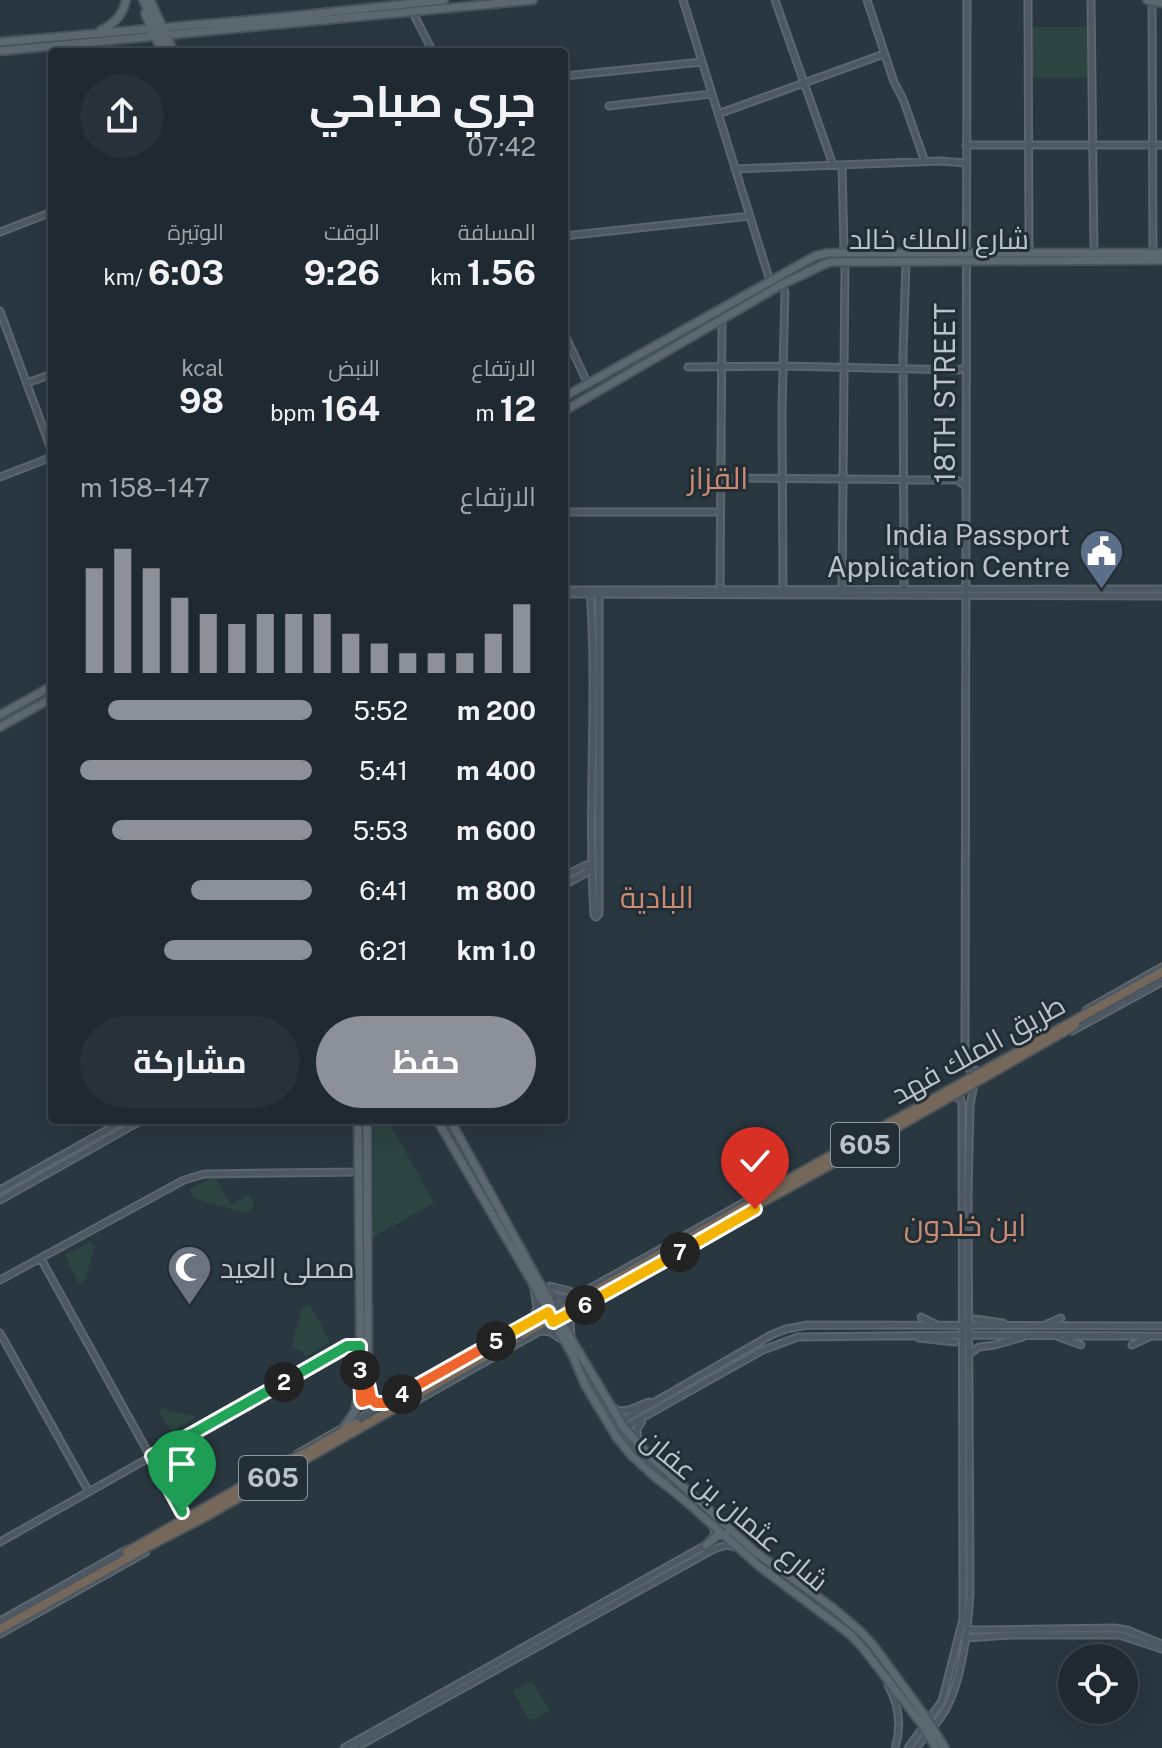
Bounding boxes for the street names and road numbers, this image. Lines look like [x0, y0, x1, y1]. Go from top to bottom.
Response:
street label: شارع الملك خالد [849, 222, 1029, 258]
street label: 18TH STREET [928, 303, 961, 483]
street label: طريق الملك فهد [885, 987, 1071, 1111]
road number: 605 [831, 1123, 899, 1167]
street label: شارع عثمان بن عفان [633, 1422, 835, 1600]
road number: 605 [239, 1456, 307, 1500]

